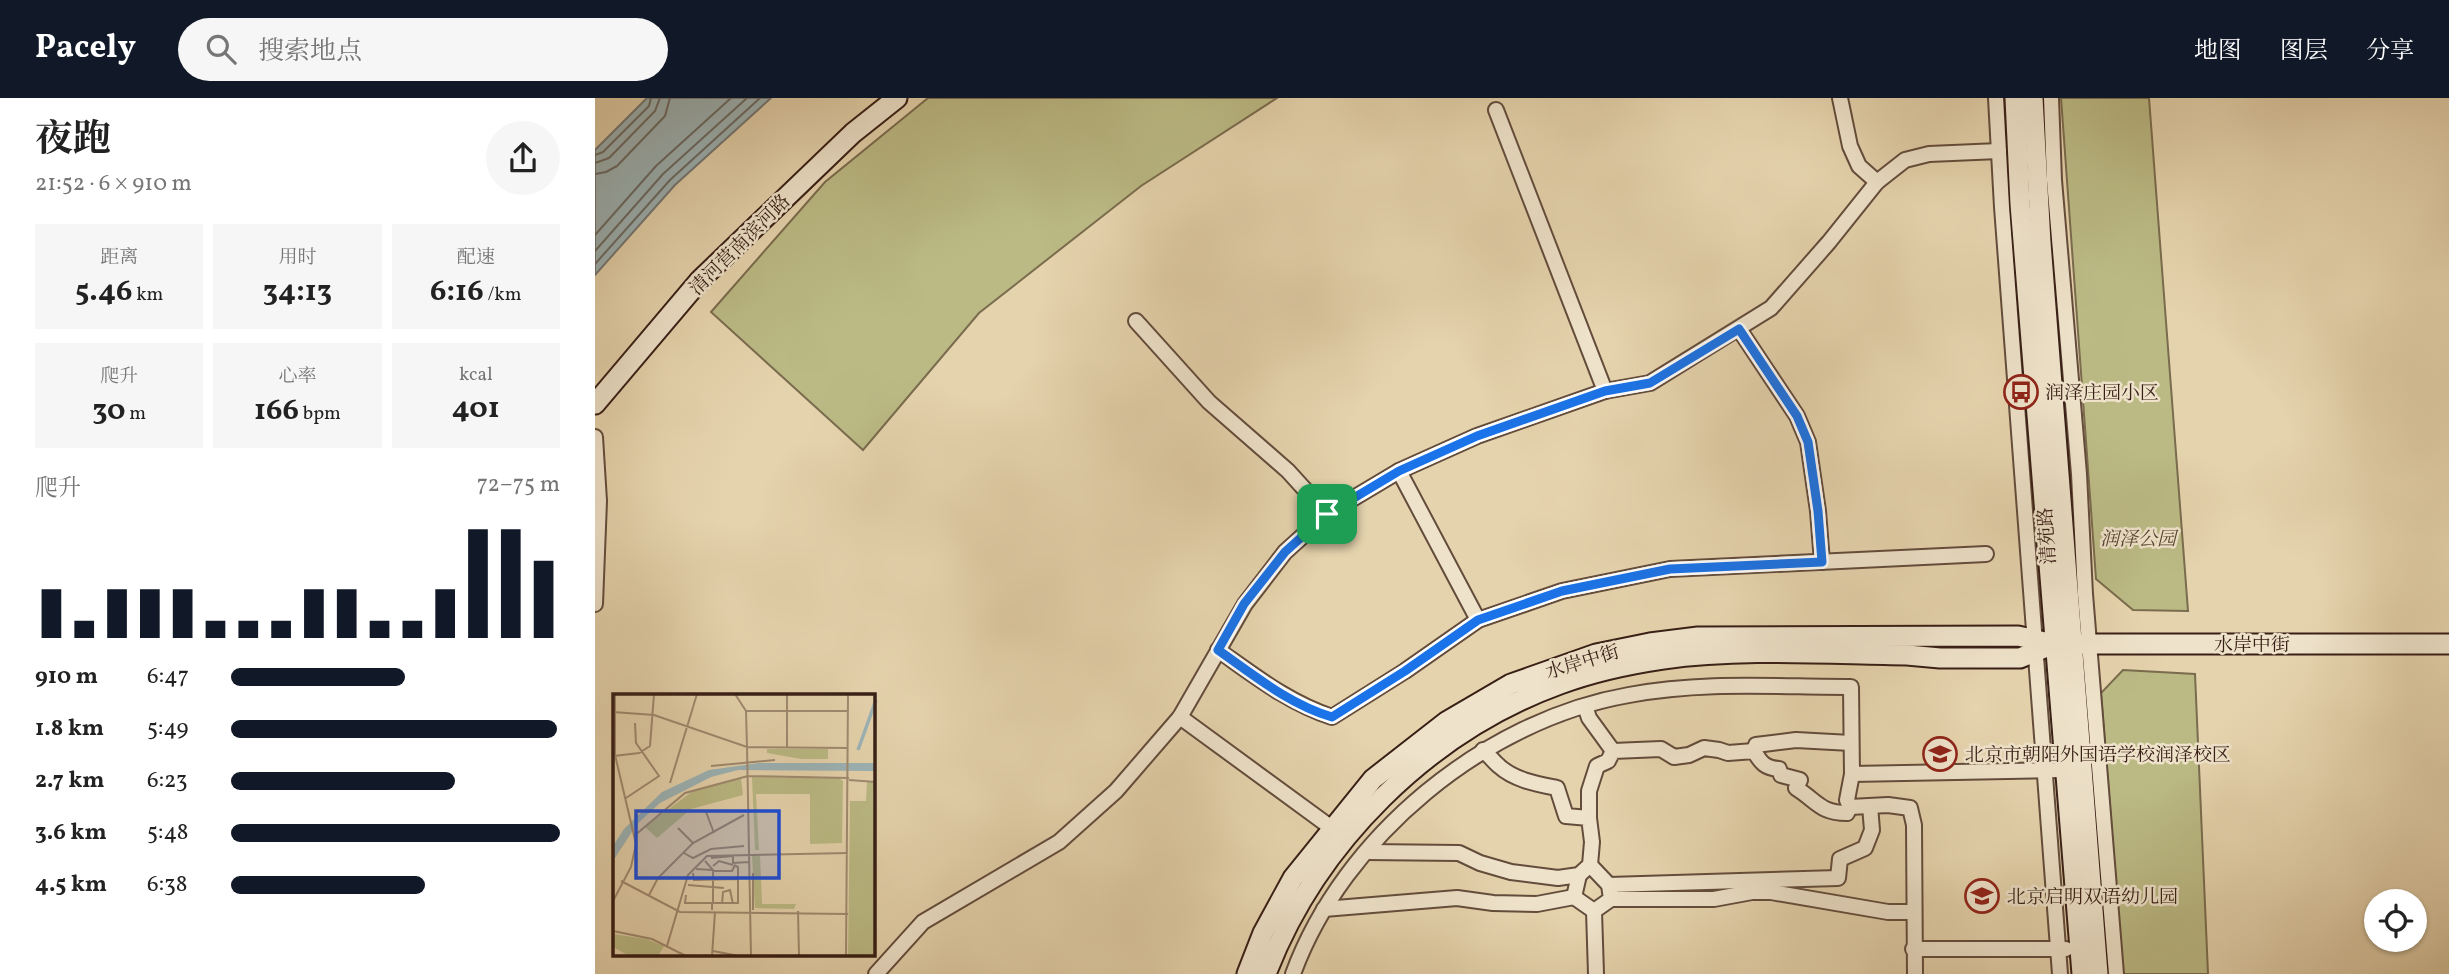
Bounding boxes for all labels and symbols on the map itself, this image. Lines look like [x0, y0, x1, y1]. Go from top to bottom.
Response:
street label: 清河营南滨河路 [684, 189, 797, 302]
bus stop icon: 润泽庄园小区 [2002, 373, 2040, 411]
place label: 润泽庄园小区 [2045, 381, 2159, 407]
pin [1297, 484, 1357, 544]
street label: 清苑路 [2033, 507, 2063, 565]
park label: 润泽公园 [2100, 527, 2179, 553]
street label: 水岸中街 [2214, 633, 2290, 659]
street label: 水岸中街 [1542, 639, 1623, 686]
inset map [613, 694, 875, 956]
school or university icon: 北京市朝阳外国语学校润泽校区 [1921, 735, 1959, 773]
place label: 北京市朝阳外国语学校润泽校区 [1965, 743, 2231, 769]
school or university icon: 北京启明双语幼儿园 [1963, 877, 2001, 915]
place label: 北京启明双语幼儿园 [2007, 885, 2178, 911]

